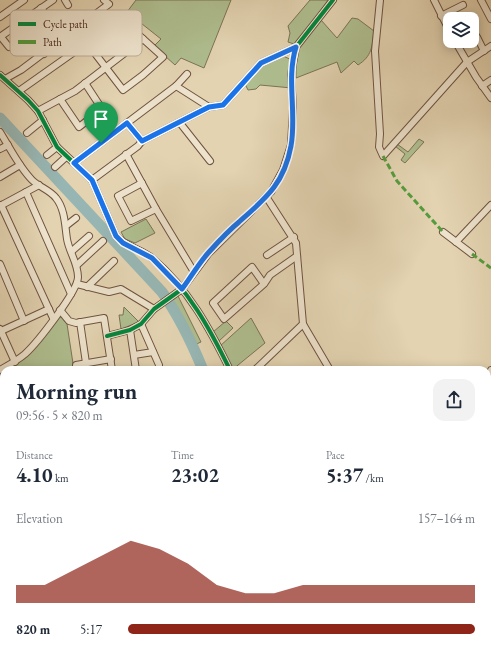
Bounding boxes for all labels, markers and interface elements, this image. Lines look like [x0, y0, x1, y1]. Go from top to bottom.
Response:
legend [10, 10, 142, 56]
map controls [443, 12, 479, 48]
button: layers [443, 12, 479, 48]
text: Cycle path [43, 17, 88, 31]
text: Path [43, 35, 62, 49]
pin [84, 102, 118, 143]
icon: arrive [90, 108, 112, 130]
text: Morning run [16, 377, 137, 406]
button: share [433, 379, 475, 421]
text: 09:56 · 5 × 820 m [16, 407, 103, 424]
text: Distance [16, 448, 53, 462]
text: Time [171, 448, 194, 462]
text: Pace [326, 448, 344, 462]
text: 4.10 [16, 462, 53, 488]
text: 23:02 [171, 462, 219, 488]
text: 5:37 [326, 462, 363, 488]
text: km [53, 471, 69, 485]
text: /km [363, 471, 384, 485]
text: Elevation [16, 510, 63, 527]
text: 157–164 m [418, 510, 475, 527]
text: 820 m [16, 621, 50, 638]
text: 5:17 [80, 621, 102, 638]

